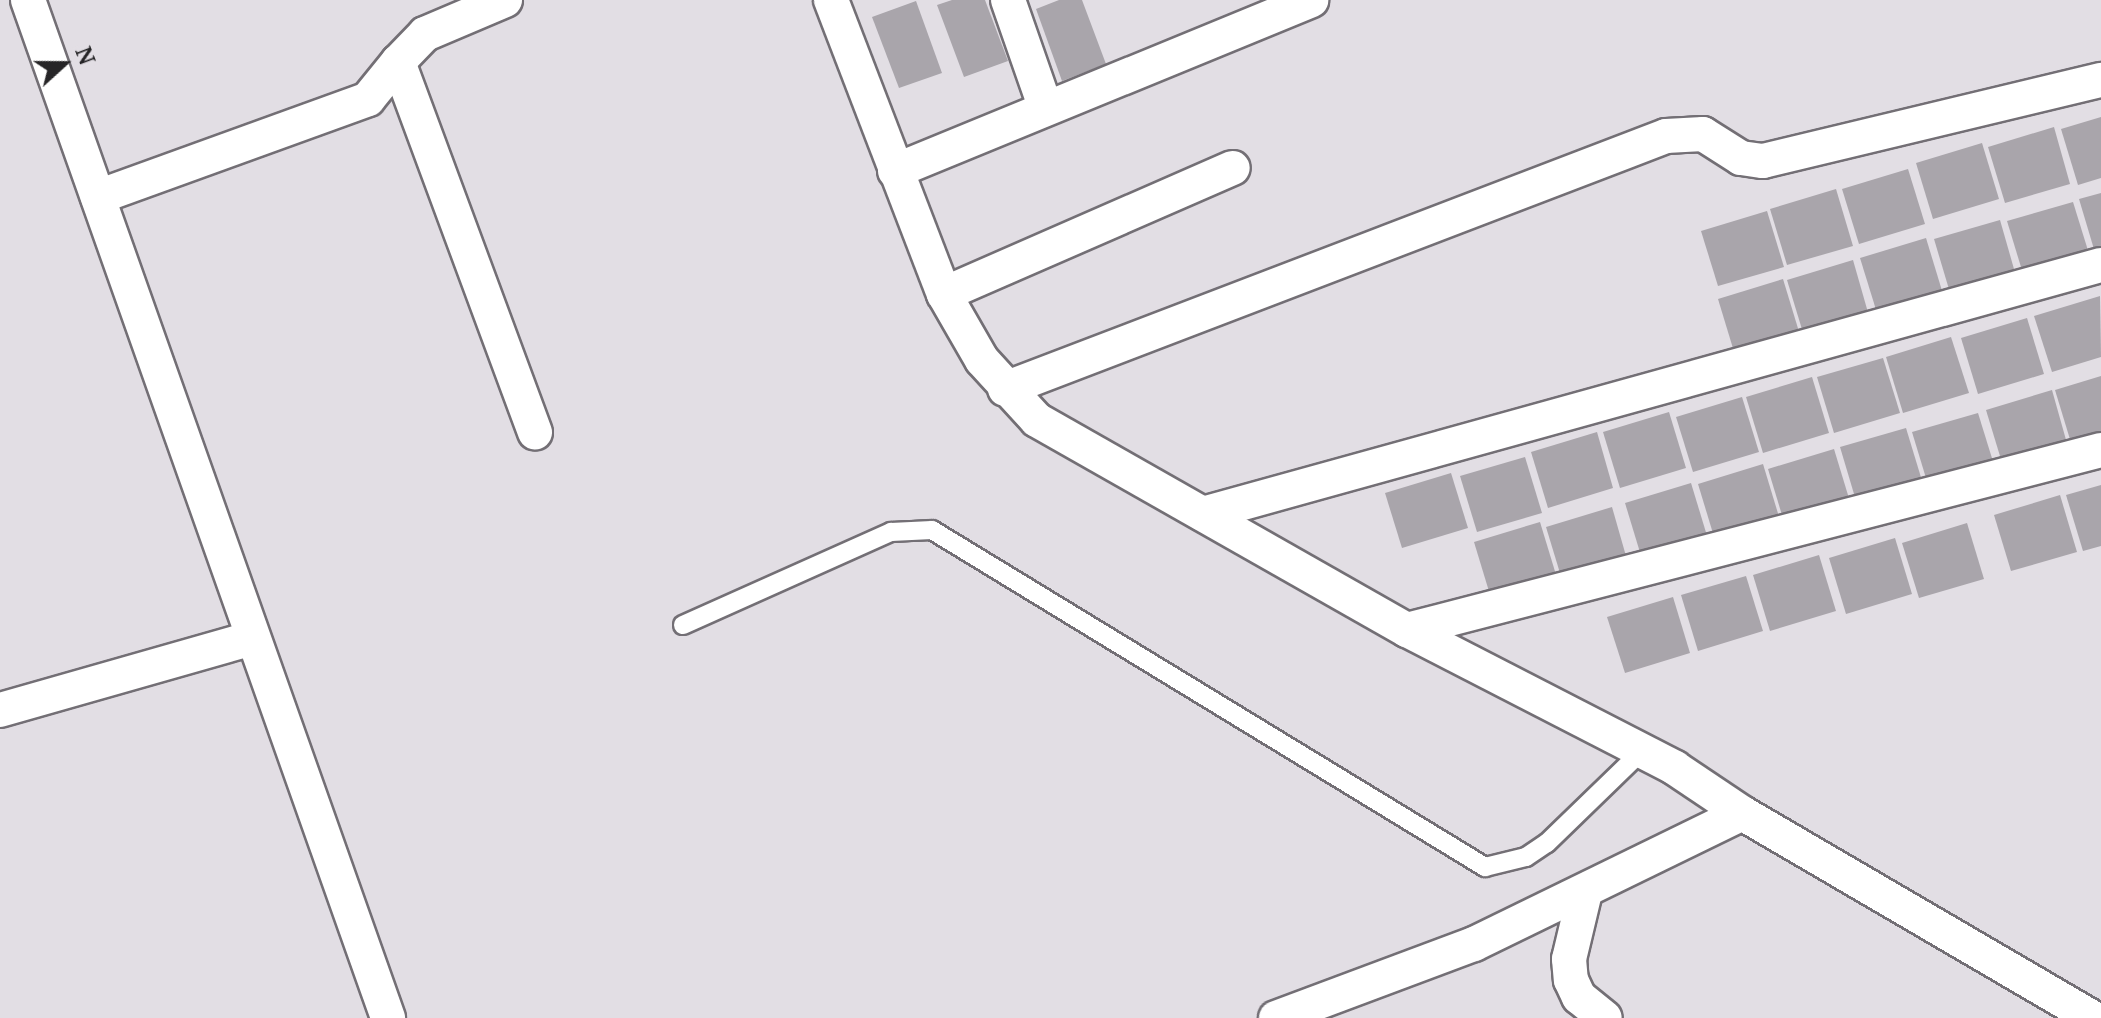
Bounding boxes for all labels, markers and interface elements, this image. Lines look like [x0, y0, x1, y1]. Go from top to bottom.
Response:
north arrow [24, 24, 104, 104]
text: N [69, 42, 104, 69]

